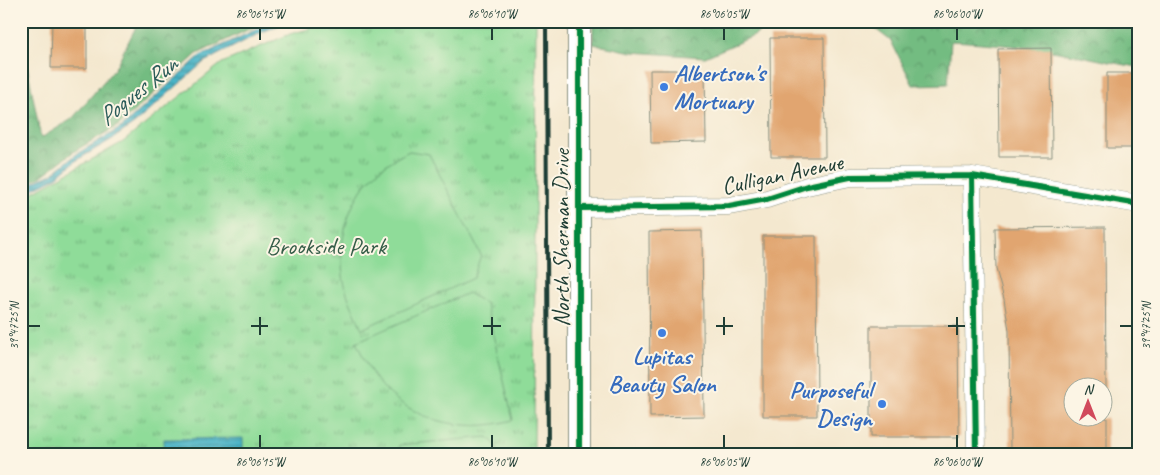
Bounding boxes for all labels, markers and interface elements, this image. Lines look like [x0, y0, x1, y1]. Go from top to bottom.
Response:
text: 86°06'15"W [236, 6, 287, 22]
text: 86°06'10"W [468, 6, 519, 22]
text: 86°06'05"W [700, 6, 751, 22]
text: 86°06'00"W [933, 6, 984, 22]
water label: Pogues Run [91, 47, 186, 133]
place label: Albertson's Mortuary [674, 58, 768, 116]
marker: Albertson's Mortuary [658, 81, 670, 93]
street label: Culligan Avenue [719, 146, 847, 201]
street label: North Sherman Drive [546, 147, 576, 327]
park label: Brookside Park [266, 231, 388, 261]
text: 39°47'25"N [6, 301, 22, 350]
text: 39°47'25"N [1138, 301, 1154, 350]
marker: Lupitas Beauty Salon [656, 327, 668, 339]
place label: Lupitas Beauty Salon [608, 341, 717, 399]
place label: Purposeful Design [789, 375, 877, 433]
north arrow [1062, 378, 1112, 428]
text: N [1084, 381, 1095, 398]
marker: Purposeful Design [876, 398, 888, 410]
text: 86°06'15"W [236, 454, 287, 470]
text: 86°06'10"W [468, 454, 519, 470]
text: 86°06'05"W [700, 454, 751, 470]
text: 86°06'00"W [933, 454, 984, 470]

